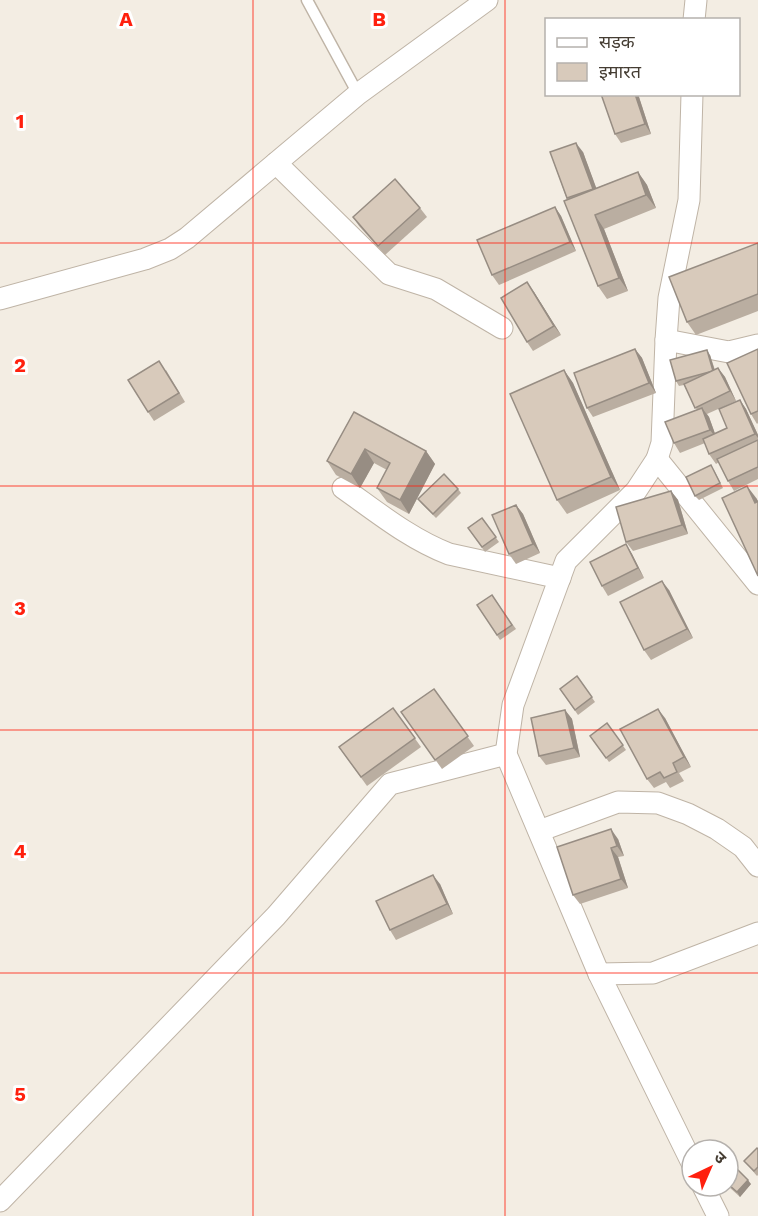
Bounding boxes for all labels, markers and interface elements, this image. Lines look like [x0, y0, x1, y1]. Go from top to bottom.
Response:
text: A [119, 7, 133, 31]
text: B [372, 7, 386, 31]
legend [545, 18, 740, 96]
text: सड़क [599, 31, 636, 52]
text: इमारत [599, 61, 642, 82]
text: 1 [16, 109, 24, 133]
text: 2 [14, 353, 26, 377]
text: 3 [14, 596, 26, 620]
text: 4 [14, 839, 27, 863]
text: 5 [14, 1082, 26, 1106]
north arrow [680, 1138, 740, 1198]
text: उ [710, 1147, 730, 1168]

